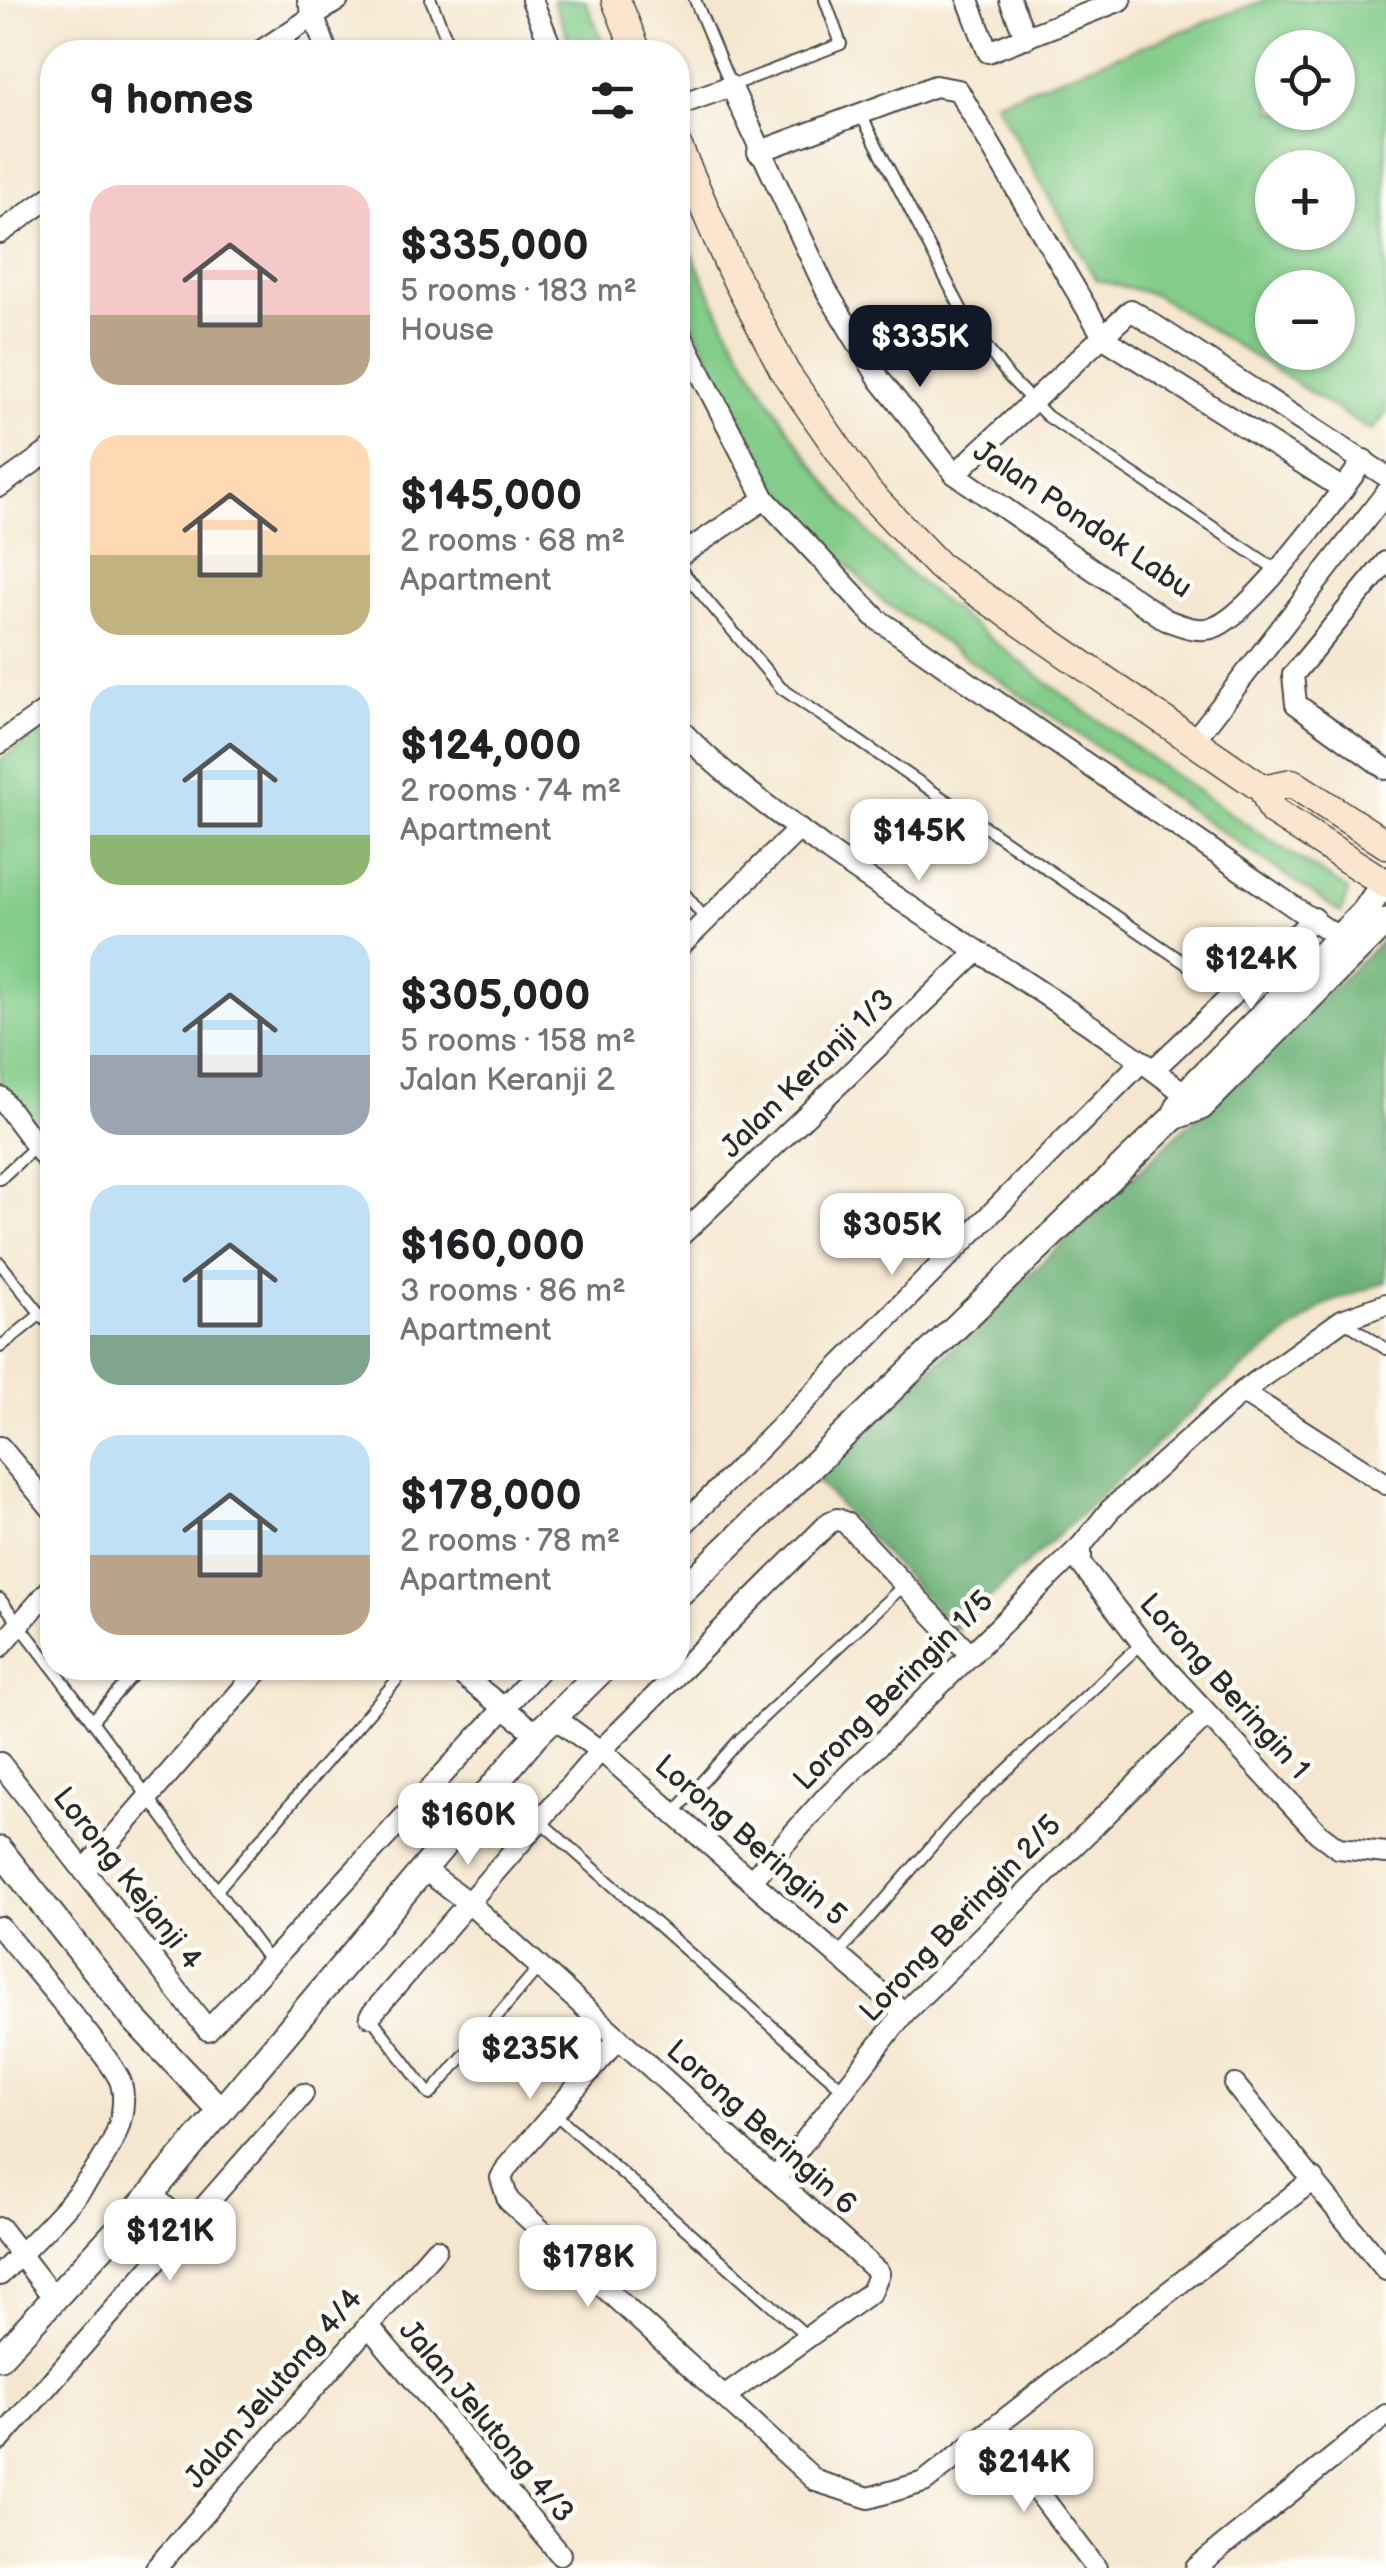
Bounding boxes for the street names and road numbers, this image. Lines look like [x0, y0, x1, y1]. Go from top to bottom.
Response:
street label: Jalan Pondok Labu [966, 433, 1199, 606]
street label: Jalan Keranji 1/3 [713, 982, 902, 1166]
street label: Lorong Beringin 1/5 [786, 1583, 1001, 1798]
street label: Lorong Beringin 1 [1132, 1587, 1317, 1787]
street label: Lorong Beringin 5 [647, 1748, 854, 1934]
street label: Lorong Kejanji 4 [45, 1780, 210, 1977]
street label: Lorong Beringin 2/5 [853, 1808, 1069, 2030]
street label: Lorong Beringin 6 [659, 2033, 864, 2223]
street label: Jalan Jelutong 4/4 [177, 2281, 370, 2496]
street label: Jalan Jelutong 4/3 [391, 2313, 581, 2530]

